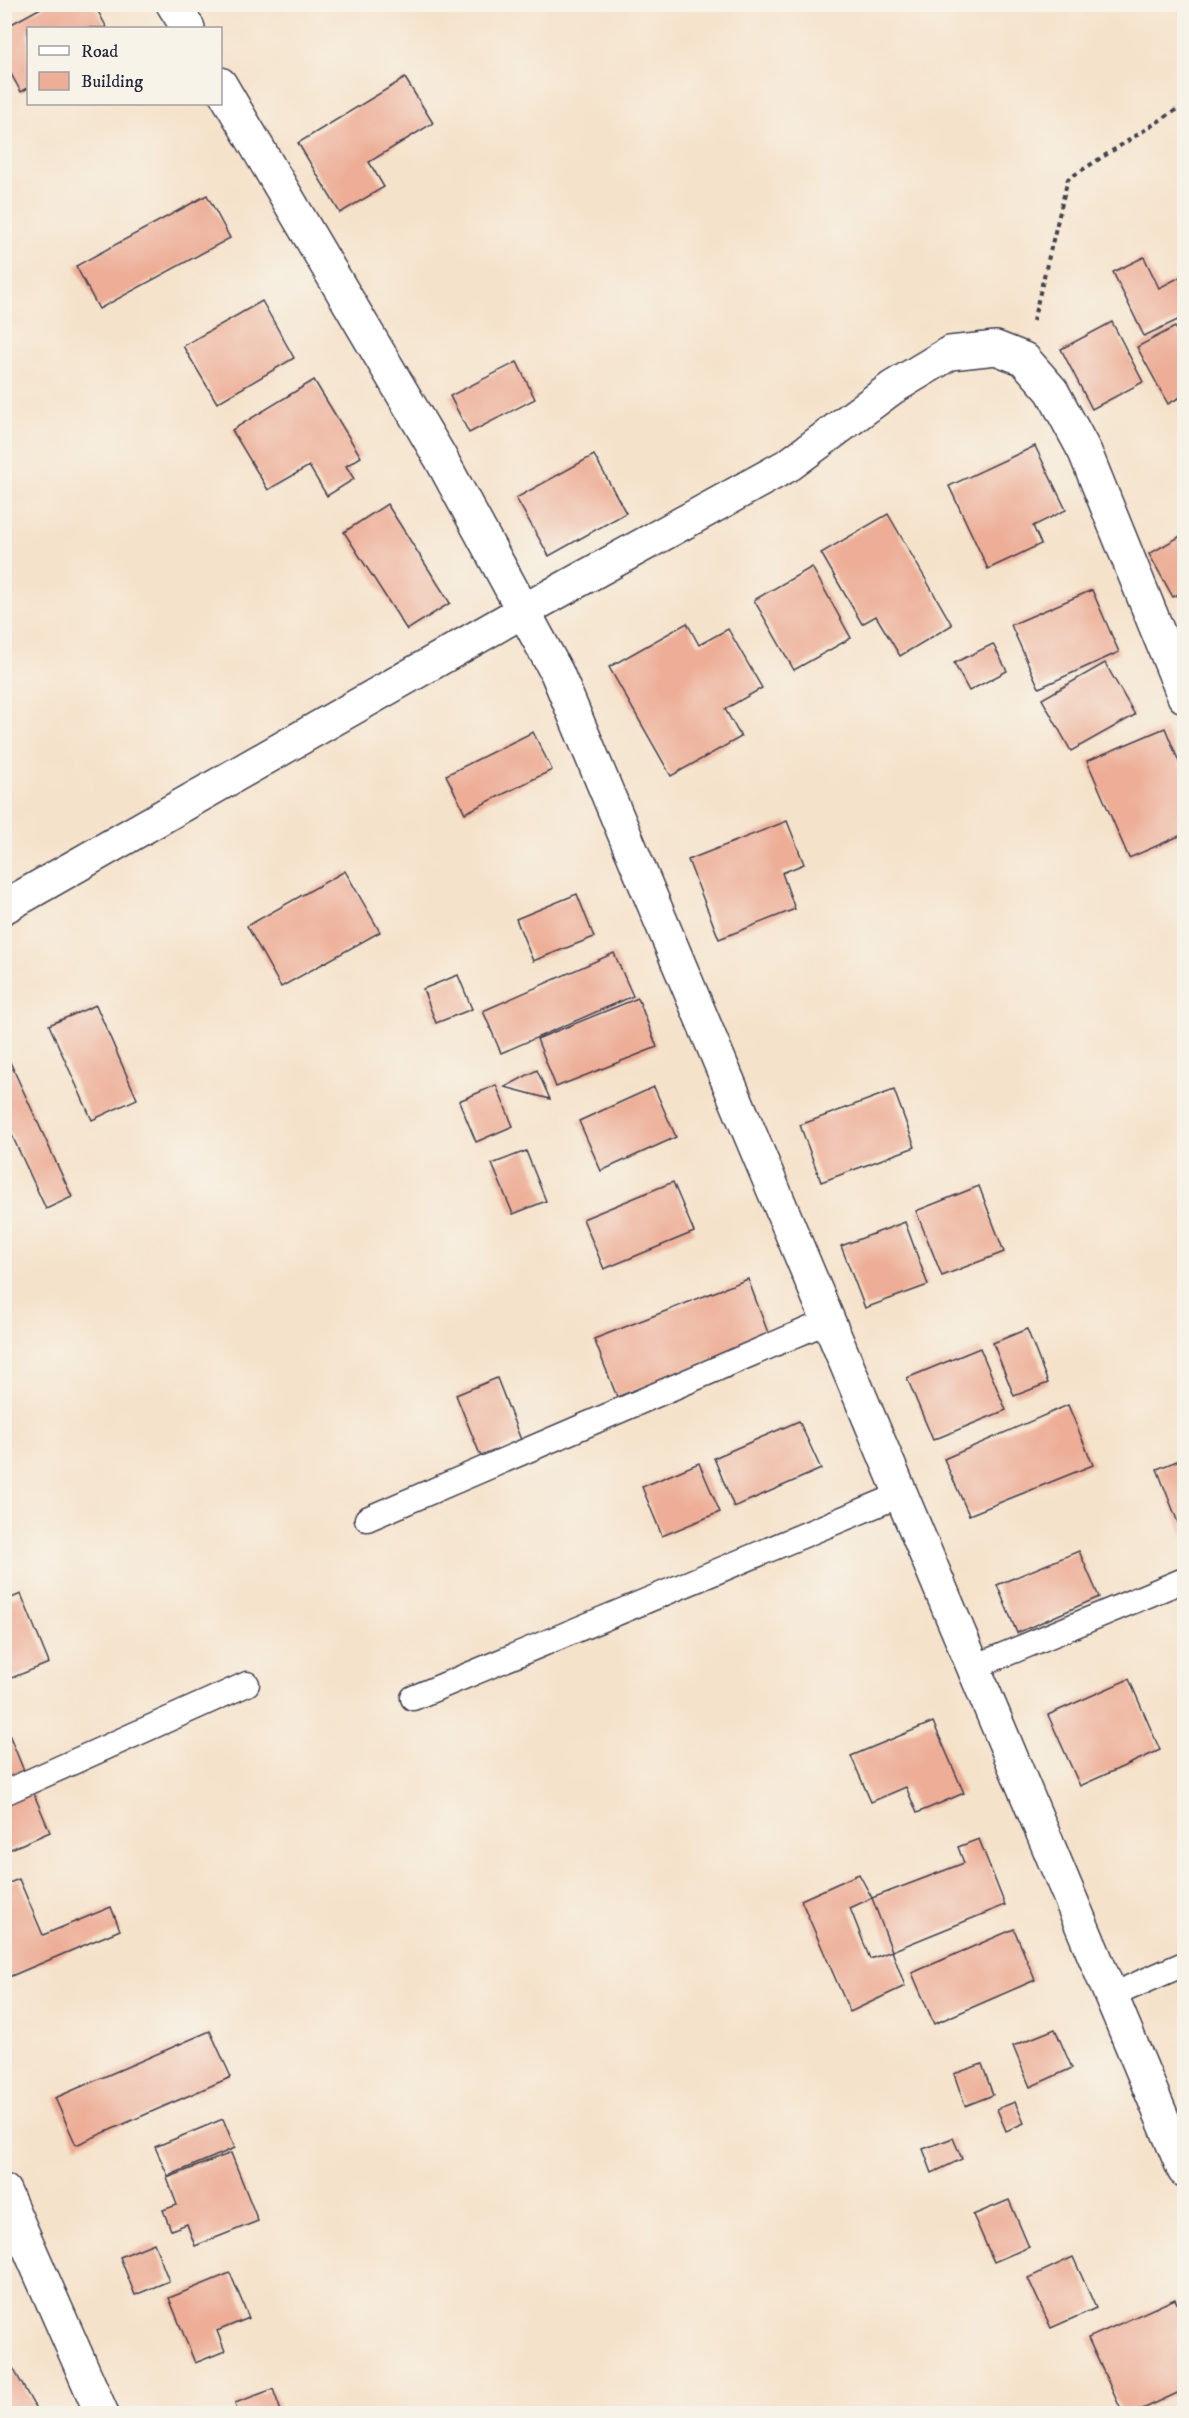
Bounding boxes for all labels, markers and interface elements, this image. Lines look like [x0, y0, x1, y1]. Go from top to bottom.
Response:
legend [27, 27, 222, 105]
text: Road [81, 41, 118, 63]
text: Building [81, 71, 143, 93]

